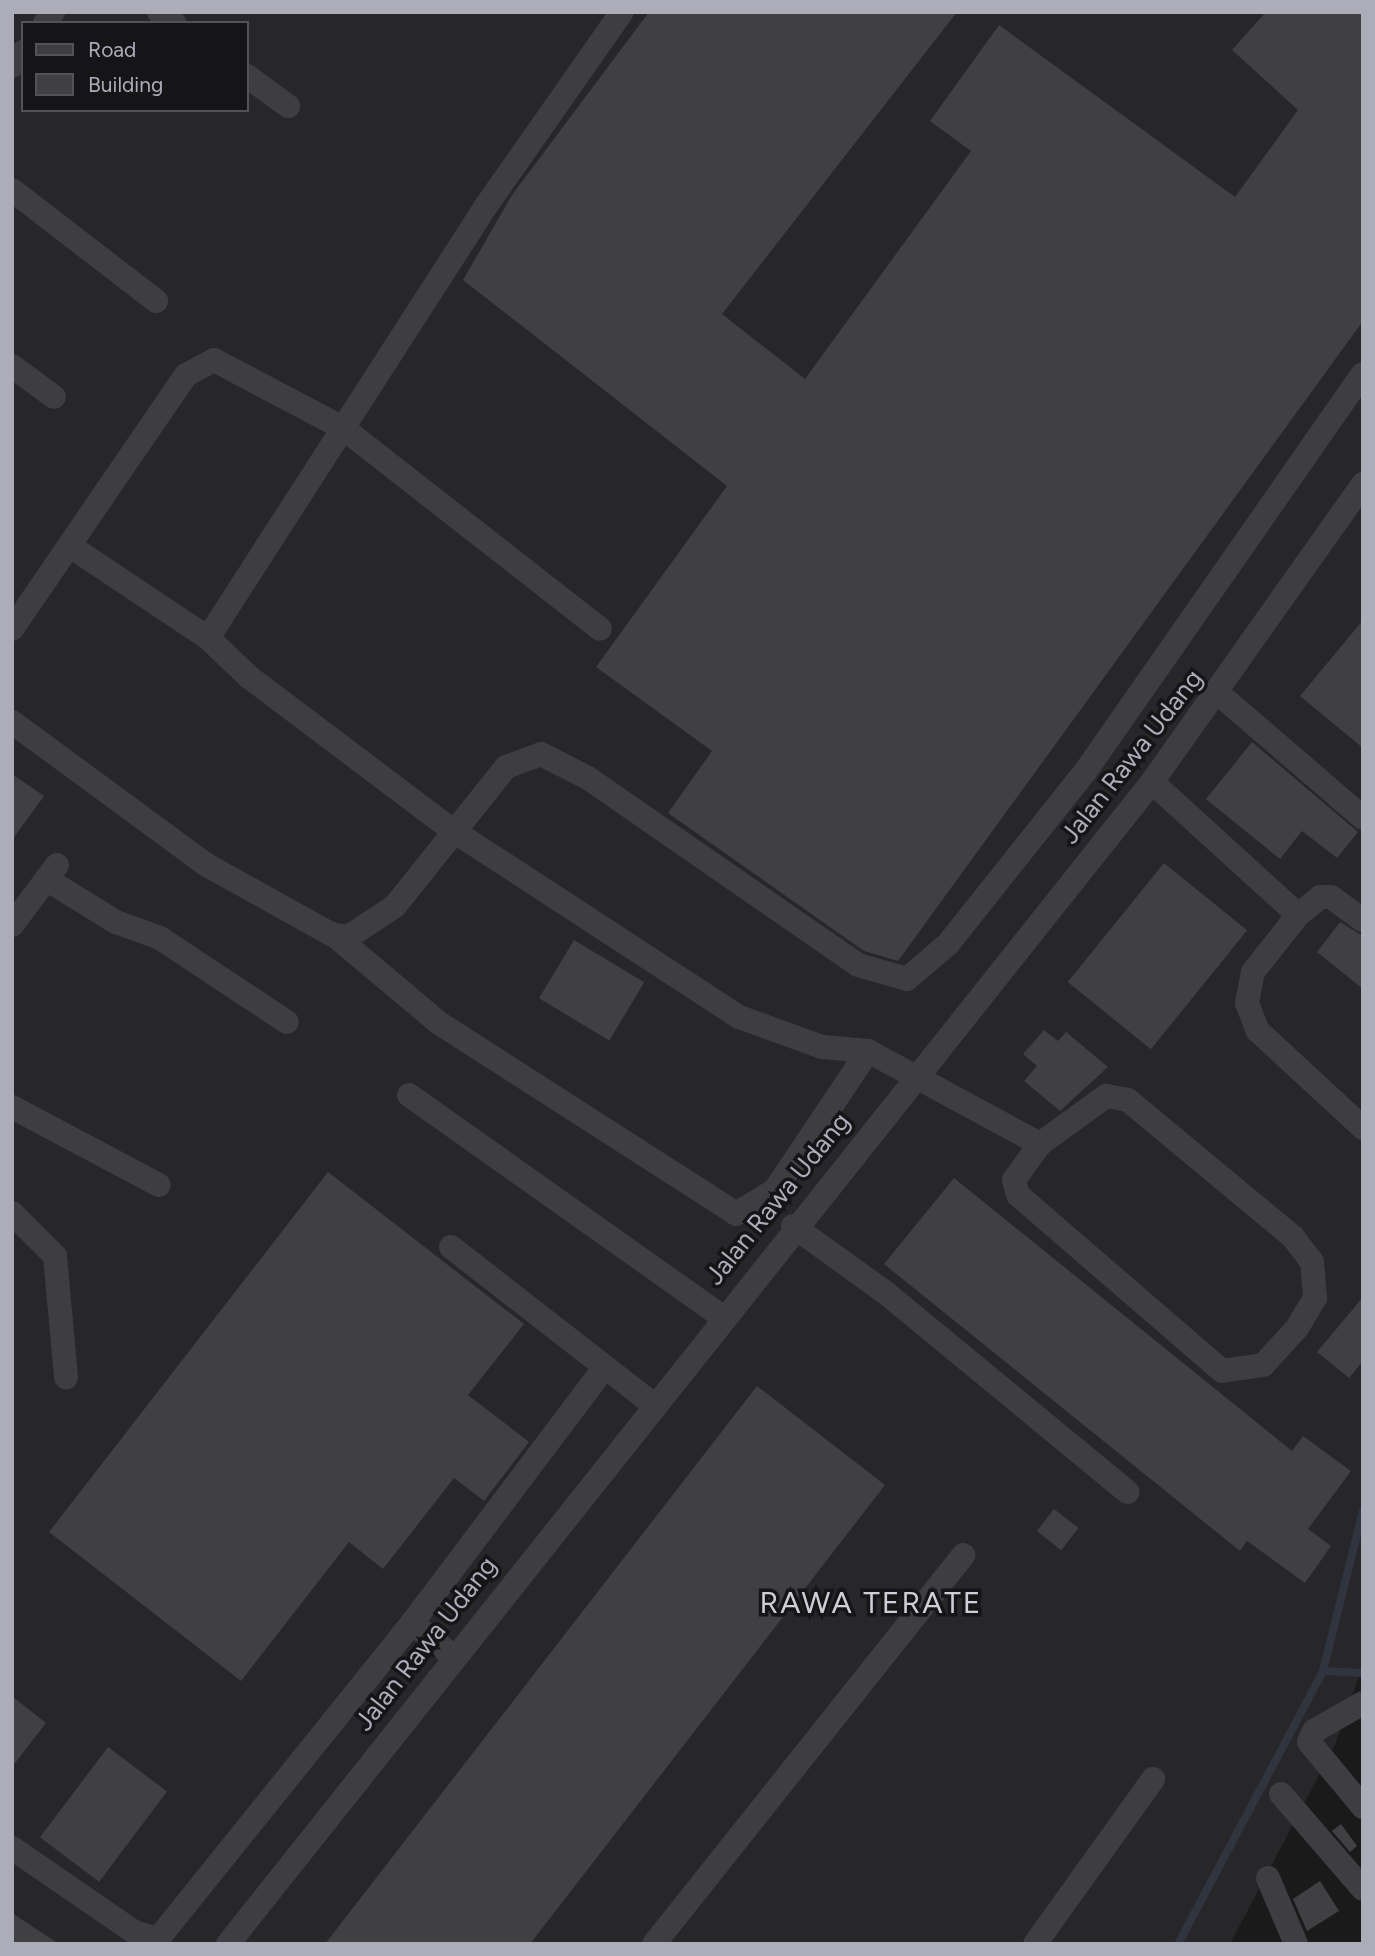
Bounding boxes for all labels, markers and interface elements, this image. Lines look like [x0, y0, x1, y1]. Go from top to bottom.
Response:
legend [21, 21, 248, 112]
text: Road [88, 37, 136, 62]
text: Building [88, 72, 163, 97]
street label: Jalan Rawa Udang [1054, 664, 1210, 850]
street label: Jalan Rawa Udang [699, 1107, 857, 1291]
street label: Jalan Rawa Udang [348, 1551, 504, 1737]
district label: RAWA TERATE [761, 1585, 981, 1621]

